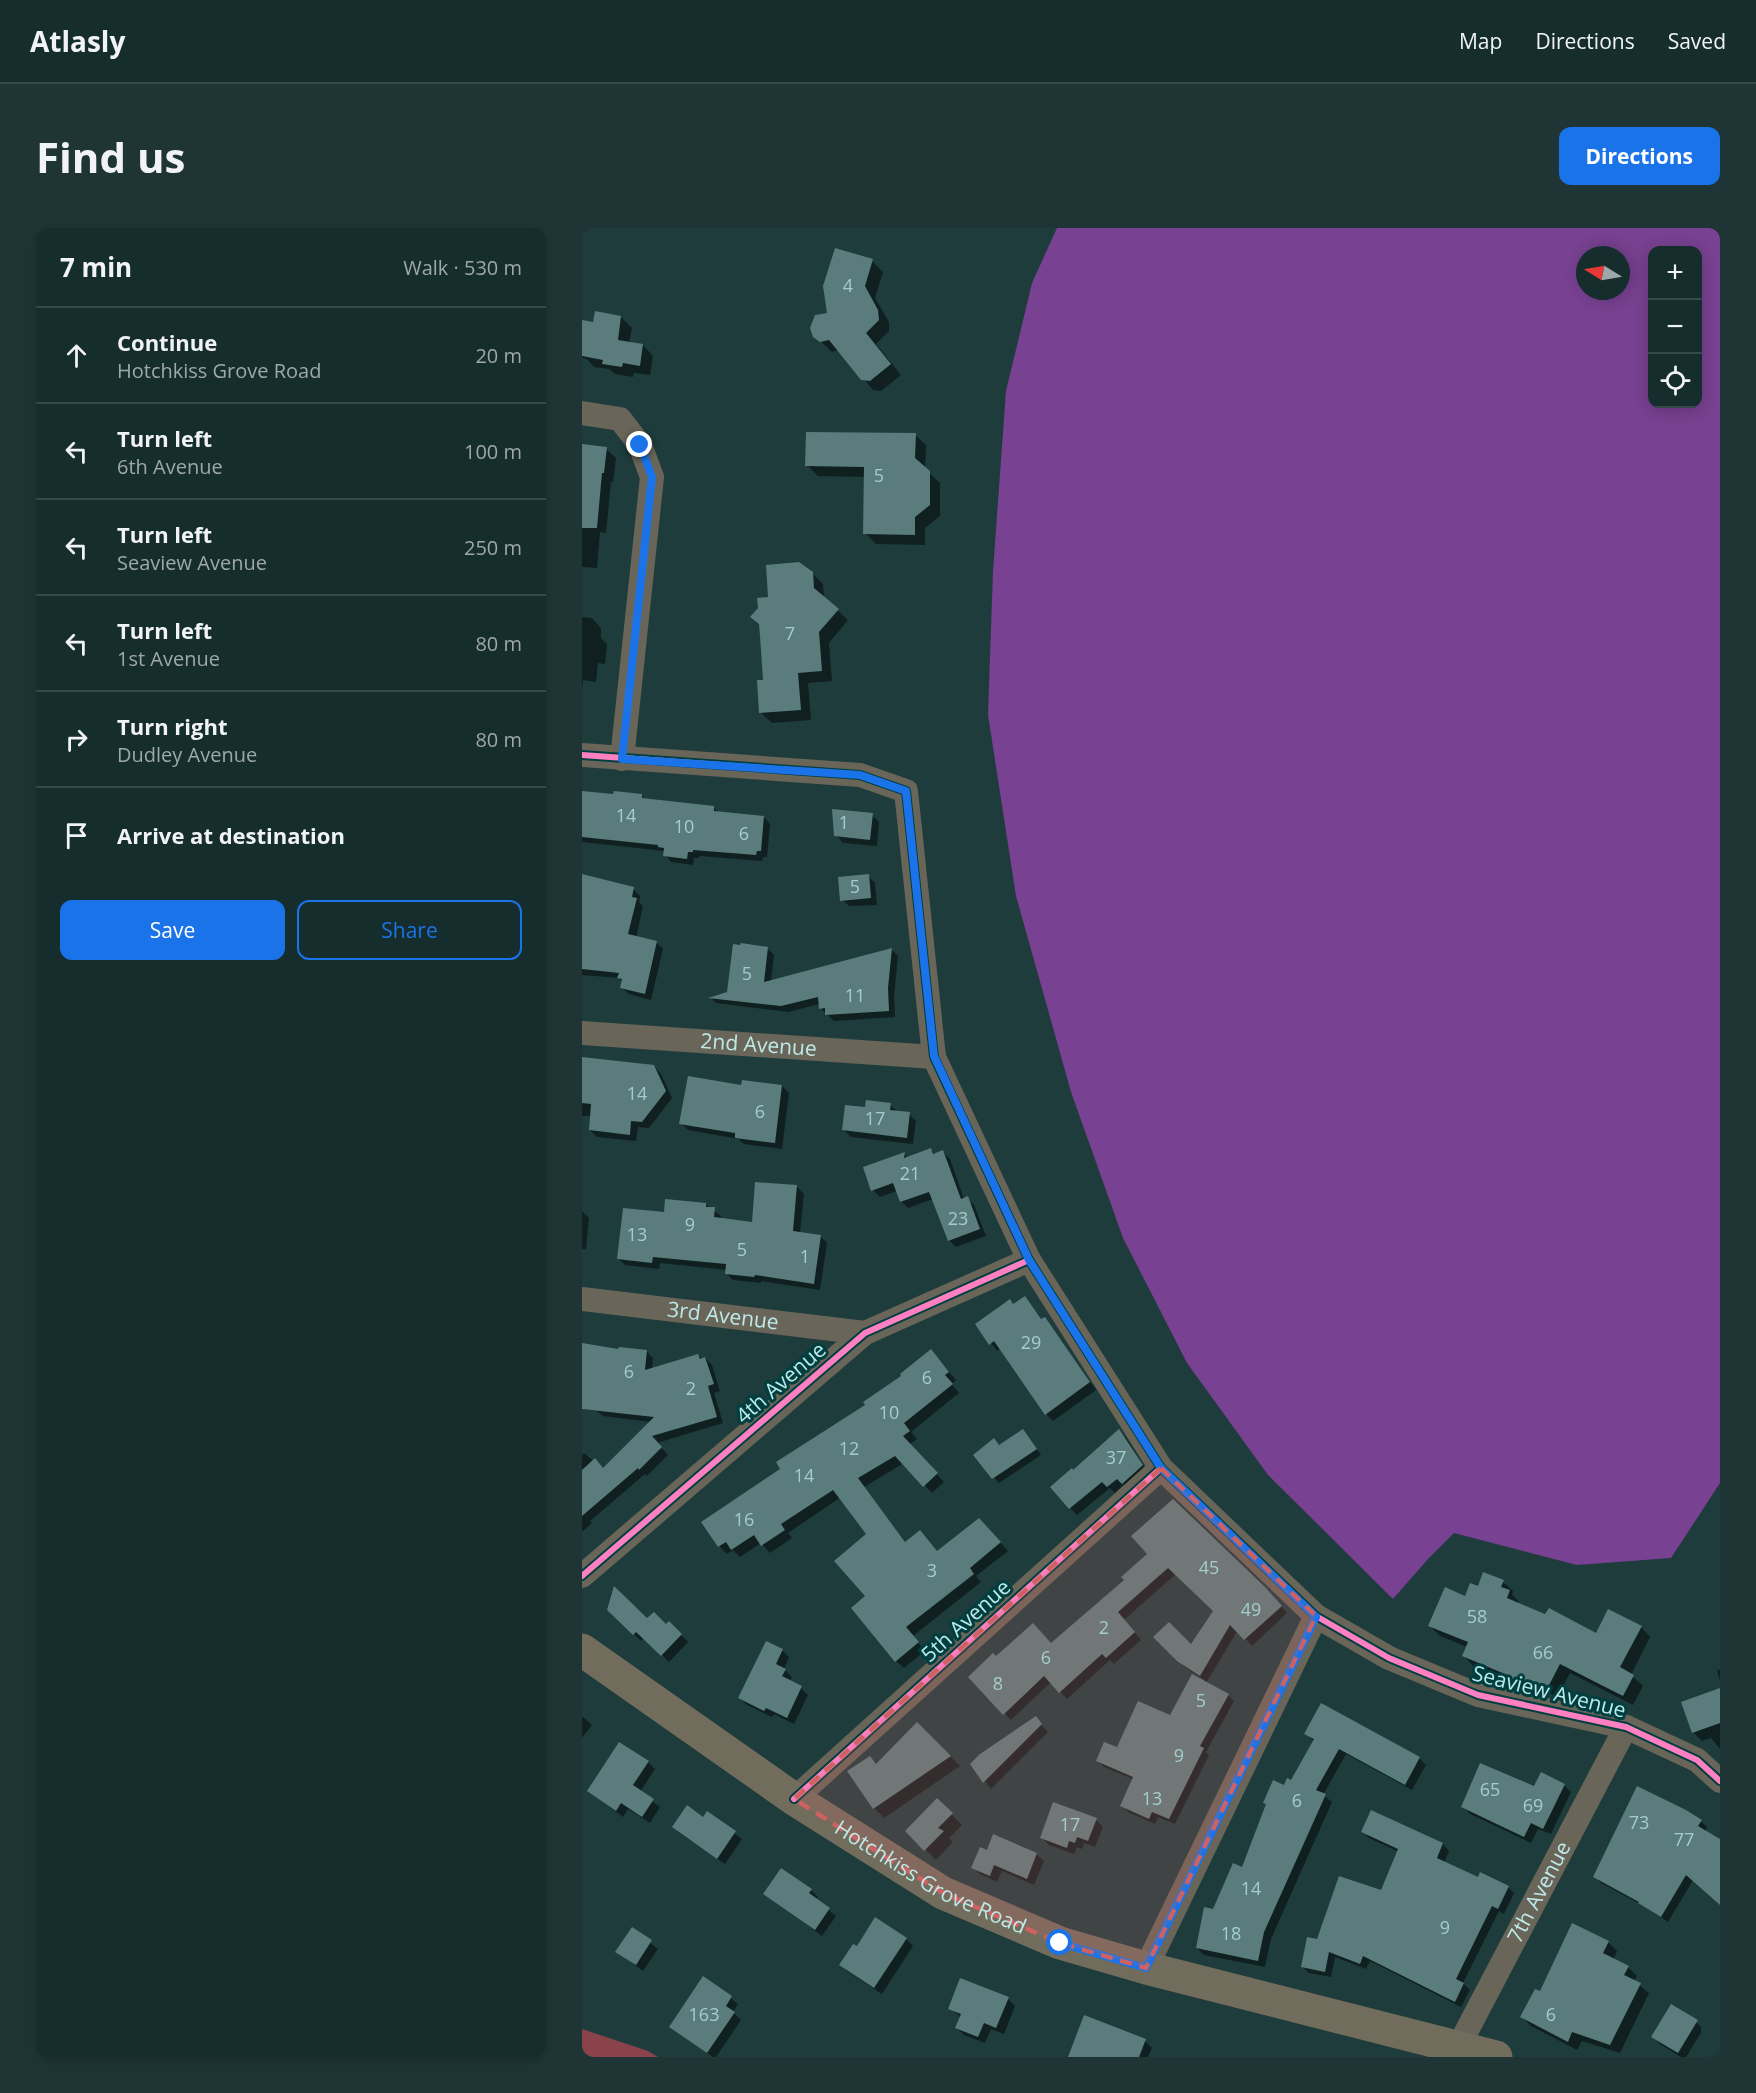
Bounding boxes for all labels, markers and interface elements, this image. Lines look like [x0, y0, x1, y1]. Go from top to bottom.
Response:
text: Atlasly [30, 22, 125, 60]
text: Map [1459, 27, 1502, 55]
text: Directions [1535, 27, 1635, 55]
text: Saved [1668, 27, 1726, 55]
button: Directions [1559, 127, 1720, 185]
text: Find us [36, 128, 185, 185]
north arrow [1576, 246, 1630, 300]
map controls [1648, 246, 1702, 408]
button: + [1648, 246, 1702, 300]
text: 7 min [60, 249, 132, 285]
text: Walk · 530 m [403, 254, 522, 281]
house number: 4 [843, 273, 853, 297]
button: − [1648, 300, 1702, 354]
text: Continue [117, 327, 217, 357]
icon: ahead [60, 339, 93, 372]
text: 20 m [475, 342, 522, 369]
button: locate [1648, 354, 1702, 408]
text: Hotchkiss Grove Road [117, 357, 321, 384]
text: Turn left [117, 423, 212, 453]
route end [626, 431, 652, 457]
icon: left [60, 435, 93, 468]
text: 100 m [464, 438, 522, 465]
text: 6th Avenue [117, 453, 223, 480]
house number: 5 [874, 463, 884, 487]
text: Turn left [117, 519, 212, 549]
icon: left [60, 531, 93, 564]
text: 250 m [464, 534, 522, 561]
text: Seaview Avenue [117, 549, 267, 576]
text: Turn left [117, 615, 212, 645]
house number: 7 [785, 621, 795, 645]
icon: left [60, 627, 93, 660]
text: 80 m [475, 630, 522, 657]
text: 1st Avenue [117, 645, 220, 672]
text: Turn right [117, 711, 228, 741]
icon: right [60, 723, 93, 756]
text: 80 m [475, 726, 522, 753]
text: Dudley Avenue [117, 741, 257, 768]
house number: 14 [616, 803, 636, 827]
house number: 1 [839, 810, 849, 834]
house number: 10 [674, 814, 694, 838]
icon: arrive [60, 819, 93, 852]
text: Arrive at destination [117, 820, 345, 850]
house number: 6 [739, 821, 749, 845]
house number: 5 [850, 874, 860, 898]
button: Save [60, 900, 285, 960]
button: Share [297, 900, 522, 960]
house number: 5 [742, 961, 752, 985]
house number: 11 [845, 983, 865, 1007]
street label: 2nd Avenue [700, 1026, 818, 1062]
house number: 14 [627, 1081, 647, 1105]
house number: 6 [755, 1099, 765, 1123]
house number: 17 [865, 1106, 885, 1130]
house number: 21 [900, 1161, 920, 1185]
house number: 23 [948, 1206, 968, 1230]
house number: 9 [685, 1212, 695, 1236]
house number: 13 [627, 1222, 647, 1246]
house number: 5 [737, 1237, 747, 1261]
house number: 1 [800, 1244, 810, 1268]
street label: 3rd Avenue [666, 1294, 780, 1336]
house number: 29 [1021, 1330, 1041, 1354]
street label: 4th Avenue [729, 1335, 831, 1429]
house number: 6 [624, 1359, 634, 1383]
house number: 6 [922, 1365, 932, 1389]
house number: 2 [686, 1376, 696, 1400]
house number: 10 [879, 1400, 899, 1424]
house number: 12 [839, 1436, 859, 1460]
house number: 37 [1106, 1445, 1126, 1469]
house number: 14 [794, 1463, 814, 1487]
house number: 16 [734, 1507, 754, 1531]
house number: 45 [1199, 1555, 1219, 1579]
house number: 3 [927, 1558, 937, 1582]
street label: 5th Avenue [915, 1573, 1016, 1668]
house number: 49 [1241, 1597, 1261, 1621]
house number: 58 [1467, 1604, 1487, 1628]
house number: 2 [1099, 1615, 1109, 1639]
house number: 66 [1533, 1640, 1553, 1664]
house number: 6 [1041, 1645, 1051, 1669]
street label: Seaview Avenue [1469, 1658, 1629, 1724]
house number: 8 [993, 1671, 1003, 1695]
house number: 5 [1196, 1688, 1206, 1712]
house number: 9 [1174, 1743, 1184, 1767]
house number: 65 [1480, 1777, 1500, 1801]
house number: 13 [1142, 1786, 1162, 1810]
house number: 6 [1292, 1788, 1302, 1812]
house number: 69 [1523, 1793, 1543, 1817]
house number: 73 [1629, 1810, 1649, 1834]
house number: 17 [1060, 1812, 1080, 1836]
street label: Hotchkiss Grove Road [830, 1813, 1031, 1940]
house number: 77 [1674, 1827, 1694, 1851]
street label: 7th Avenue [1500, 1836, 1577, 1947]
house number: 14 [1241, 1876, 1261, 1900]
house number: 9 [1440, 1915, 1450, 1939]
house number: 18 [1221, 1921, 1241, 1945]
route start [1046, 1929, 1072, 1955]
house number: 163 [689, 2002, 719, 2026]
house number: 6 [1546, 2002, 1556, 2026]

